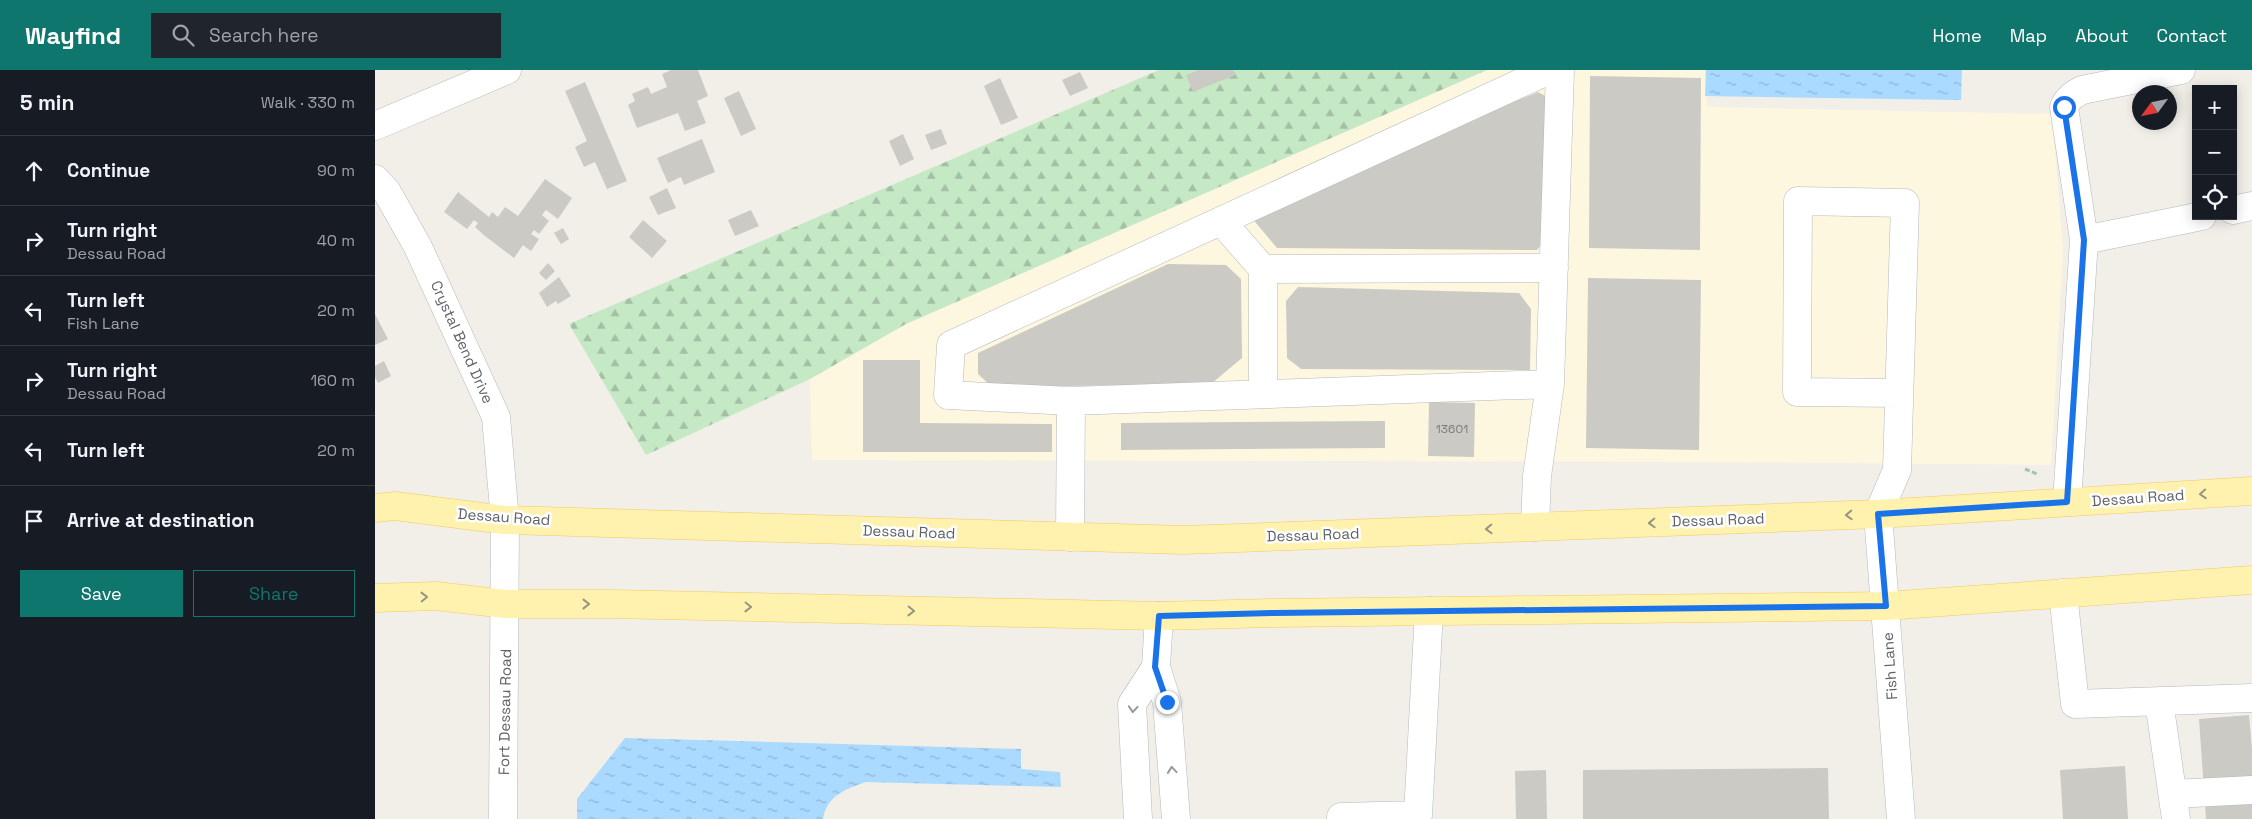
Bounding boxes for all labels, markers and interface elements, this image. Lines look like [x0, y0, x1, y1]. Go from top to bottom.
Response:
search box [151, 13, 501, 58]
text: Wayfind [25, 20, 121, 51]
icon: search [169, 21, 197, 49]
text: Search here [209, 23, 319, 48]
text: Home [1933, 24, 1982, 47]
text: Map [2010, 24, 2047, 47]
text: About [2075, 24, 2129, 47]
text: Contact [2157, 24, 2227, 47]
north arrow [2132, 85, 2177, 130]
map controls [2192, 85, 2237, 220]
button: + [2192, 85, 2237, 130]
text: 5 min [20, 89, 74, 116]
text: Walk · 330 m [261, 92, 355, 113]
route start [2053, 96, 2076, 119]
button: − [2192, 130, 2237, 175]
icon: ahead [20, 157, 48, 185]
text: Continue [67, 158, 150, 183]
text: 90 m [317, 160, 355, 181]
button: locate [2192, 175, 2237, 220]
text: Turn right [67, 218, 157, 243]
icon: right [20, 227, 48, 255]
text: 40 m [317, 230, 355, 251]
text: Dessau Road [67, 243, 166, 264]
street label: Crystal Bend Drive [427, 277, 498, 406]
text: Turn left [67, 288, 145, 313]
icon: left [20, 297, 48, 325]
text: 20 m [317, 300, 355, 321]
text: Fish Lane [67, 313, 139, 334]
text: Turn right [67, 358, 157, 383]
icon: right [20, 367, 48, 395]
text: 160 m [310, 370, 355, 391]
text: Dessau Road [67, 383, 166, 404]
house number: 13601 [1436, 421, 1468, 437]
icon: left [20, 437, 48, 465]
text: Turn left [67, 438, 145, 463]
text: 20 m [317, 440, 355, 461]
street label: Dessau Road [2091, 485, 2185, 510]
one-way arrow [2199, 488, 2207, 499]
street label: Dessau Road [457, 504, 551, 529]
icon: arrive [20, 507, 48, 535]
text: Arrive at destination [67, 508, 255, 533]
street label: Dessau Road [1671, 508, 1765, 531]
one-way arrow [1845, 510, 1852, 520]
one-way arrow [1647, 517, 1655, 528]
street label: Dessau Road [862, 520, 956, 543]
street label: Dessau Road [1266, 523, 1360, 546]
one-way arrow [1485, 523, 1493, 534]
button: Save [20, 570, 183, 617]
button: Share [193, 570, 355, 617]
one-way arrow [420, 591, 428, 602]
one-way arrow [582, 599, 590, 609]
one-way arrow [745, 602, 753, 612]
one-way arrow [907, 605, 915, 616]
street label: Fish Lane [1878, 632, 1901, 700]
street label: Fort Dessau Road [494, 649, 515, 775]
route end [1156, 691, 1179, 714]
one-way arrow [1128, 706, 1139, 714]
one-way arrow [1167, 766, 1178, 774]

